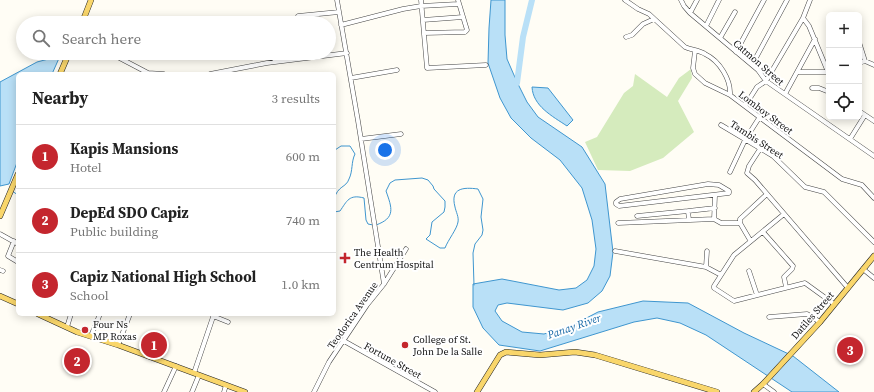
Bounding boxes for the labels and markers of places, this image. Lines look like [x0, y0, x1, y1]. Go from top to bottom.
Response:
place label: The Health Centrum Hospital [354, 246, 434, 271]
marker: The Health Centrum Hospital [339, 252, 351, 264]
place label: Four Ns MP Roxas [93, 318, 137, 343]
marker: Four Ns MP Roxas [80, 325, 90, 335]
pin: 1 [141, 330, 167, 360]
place label: College of St. John De la Salle [412, 333, 482, 358]
pin: 3 [837, 335, 863, 365]
marker: College of St. John De la Salle [400, 340, 410, 350]
pin: 2 [64, 346, 90, 376]

